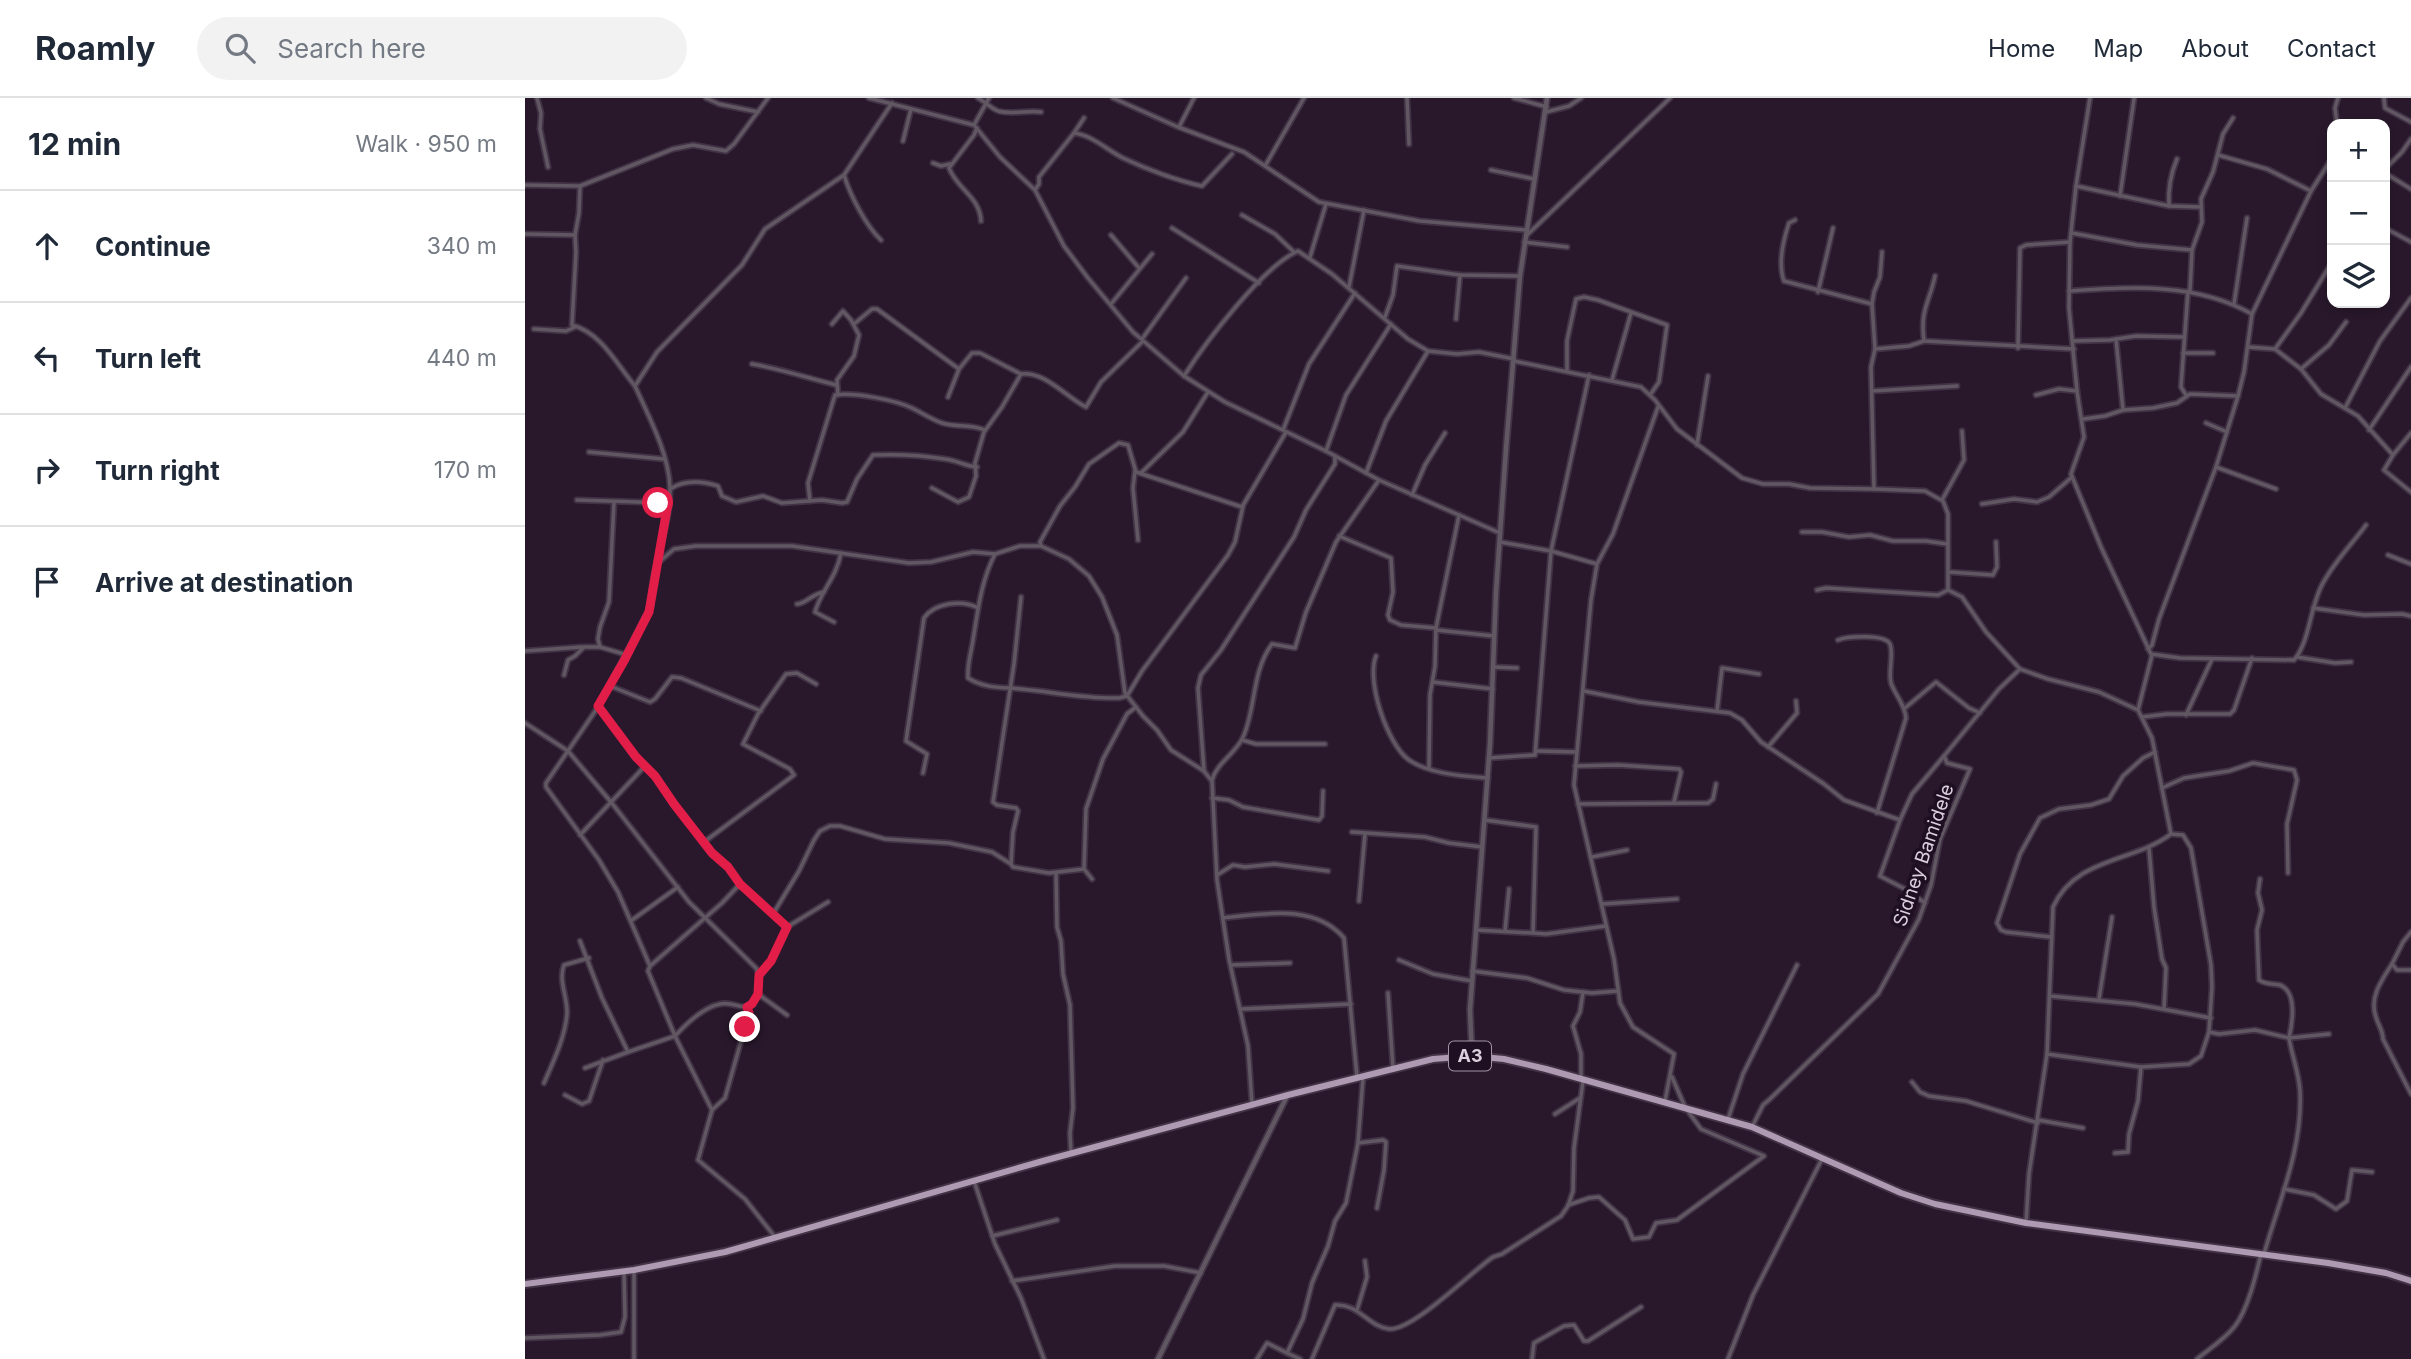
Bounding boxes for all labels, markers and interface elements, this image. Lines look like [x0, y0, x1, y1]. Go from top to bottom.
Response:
search box [197, 17, 687, 80]
text: Roamly [35, 28, 155, 68]
icon: search [221, 29, 259, 67]
text: Search here [277, 33, 426, 64]
text: Home [1988, 34, 2055, 63]
text: Map [2093, 34, 2143, 63]
text: About [2181, 34, 2249, 63]
text: Contact [2287, 34, 2376, 63]
map controls [2327, 119, 2390, 308]
button: + [2327, 119, 2390, 182]
text: 12 min [28, 126, 121, 162]
text: Walk · 950 m [355, 130, 497, 158]
button: − [2327, 182, 2390, 245]
icon: ahead [28, 227, 66, 265]
text: Continue [95, 231, 211, 262]
text: 340 m [427, 232, 497, 260]
button: layers [2327, 245, 2390, 308]
icon: left [28, 339, 66, 377]
text: Turn left [95, 343, 201, 374]
text: 440 m [426, 344, 497, 372]
icon: right [28, 451, 66, 489]
text: Turn right [95, 455, 220, 486]
text: 170 m [434, 456, 497, 484]
route start [642, 487, 673, 518]
icon: arrive [28, 563, 66, 601]
text: Arrive at destination [95, 567, 354, 598]
street label: Sidney Bamidele [1888, 781, 1959, 929]
route end [729, 1011, 760, 1042]
road number: A3 [1449, 1042, 1491, 1071]

